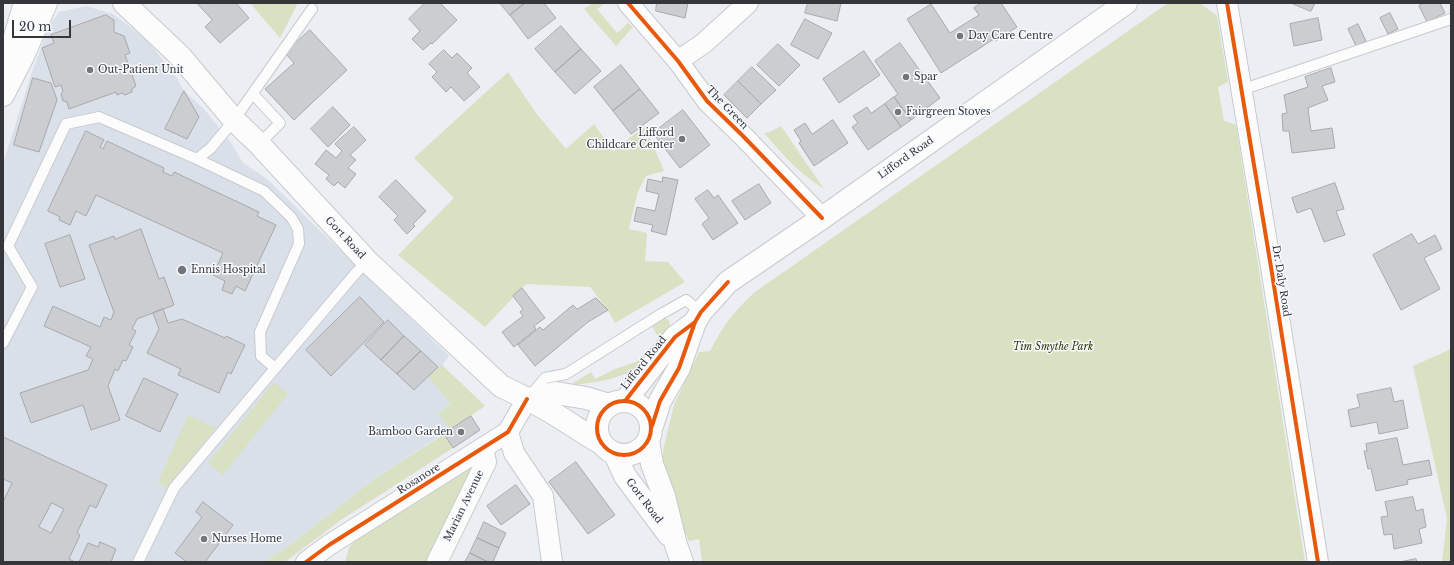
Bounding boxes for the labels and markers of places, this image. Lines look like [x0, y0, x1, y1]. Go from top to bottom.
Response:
place label: Day Care Centre [968, 30, 1053, 42]
marker: Day Care Centre [955, 31, 965, 41]
place label: Out-Patient Unit [98, 64, 184, 76]
marker: Out-Patient Unit [85, 65, 95, 75]
place label: Spar [914, 71, 937, 83]
marker: Spar [901, 72, 911, 82]
place label: Fairgreen Stoves [906, 106, 991, 118]
marker: Fairgreen Stoves [893, 107, 903, 117]
place label: Lifford Childcare Center [587, 127, 674, 150]
marker: Lifford Childcare Center [677, 134, 687, 144]
marker: Ennis Hospital [176, 264, 188, 276]
place label: Ennis Hospital [191, 264, 266, 276]
place label: Bamboo Garden [368, 426, 453, 438]
marker: Bamboo Garden [456, 427, 466, 437]
place label: Nurses Home [212, 533, 282, 545]
marker: Nurses Home [199, 534, 209, 544]

